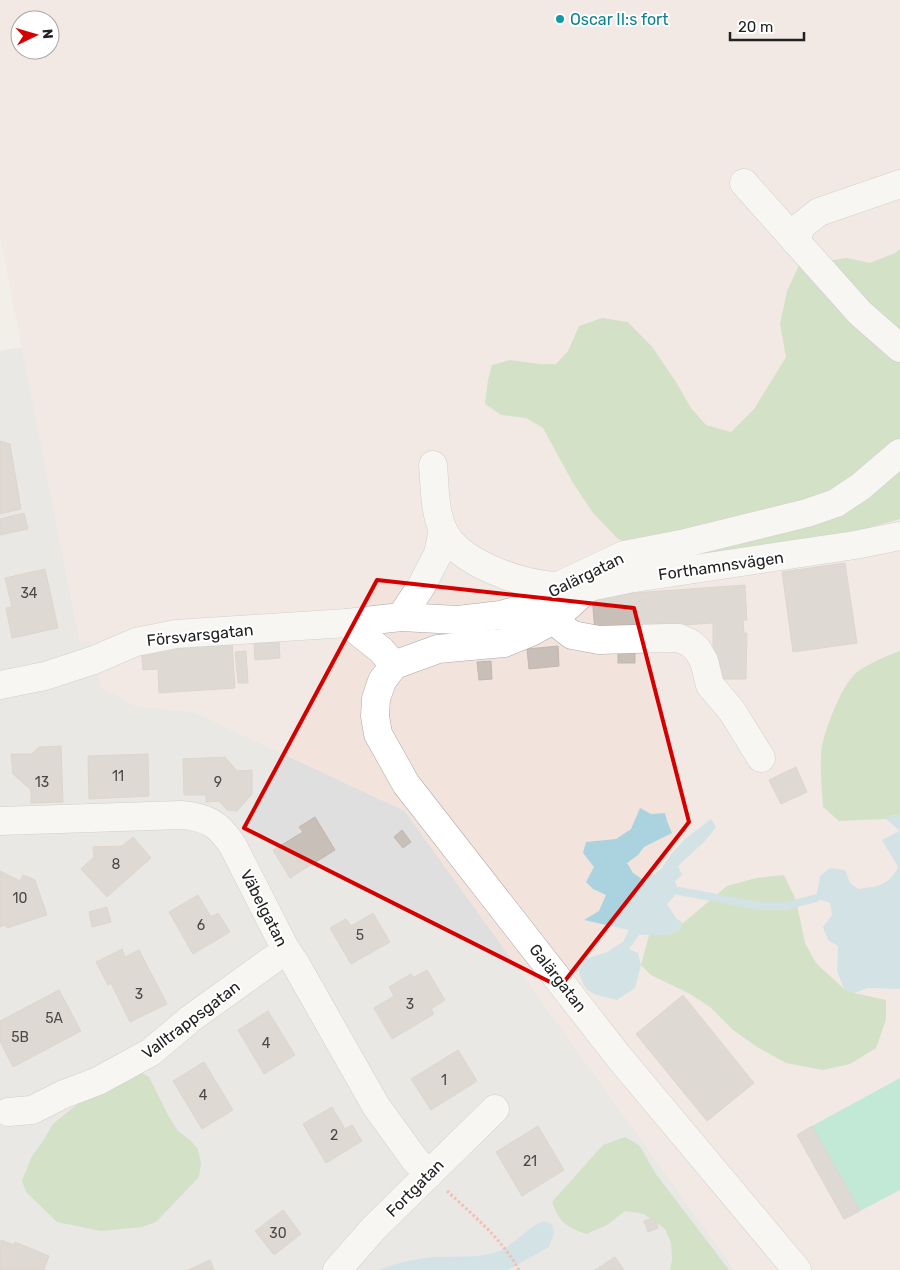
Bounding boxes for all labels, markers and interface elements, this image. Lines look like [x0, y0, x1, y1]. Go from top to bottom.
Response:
north arrow [10, 10, 60, 60]
place label: Oscar II:s fort [570, 10, 668, 29]
scale bar [730, 10, 804, 42]
marker: Oscar II:s fort [554, 13, 566, 25]
text: 20 m [738, 18, 773, 36]
text: N [39, 28, 56, 40]
street label: Forthamnsvägen [657, 548, 785, 584]
street label: Galärgatan [545, 549, 627, 601]
house number: 34 [20, 585, 38, 602]
street label: Försvarsgatan [146, 620, 254, 650]
house number: 11 [112, 768, 124, 785]
house number: 13 [35, 774, 49, 791]
house number: 9 [214, 774, 222, 791]
house number: 8 [112, 856, 121, 873]
street label: Väbelgatan [236, 866, 292, 950]
house number: 10 [13, 890, 28, 907]
house number: 6 [197, 917, 205, 934]
house number: 5 [356, 927, 364, 944]
street label: Galärgatan [525, 940, 591, 1016]
street label: Valltrappsgatan [138, 977, 244, 1063]
house number: 3 [135, 986, 143, 1003]
house number: 3 [406, 996, 414, 1013]
house number: 5A [45, 1010, 63, 1027]
house number: 5B [11, 1029, 29, 1046]
house number: 4 [262, 1035, 271, 1052]
house number: 1 [441, 1072, 447, 1089]
house number: 4 [199, 1087, 208, 1104]
house number: 2 [330, 1127, 338, 1144]
house number: 21 [523, 1153, 537, 1170]
street label: Fortgatan [382, 1155, 448, 1221]
house number: 30 [269, 1225, 287, 1242]

